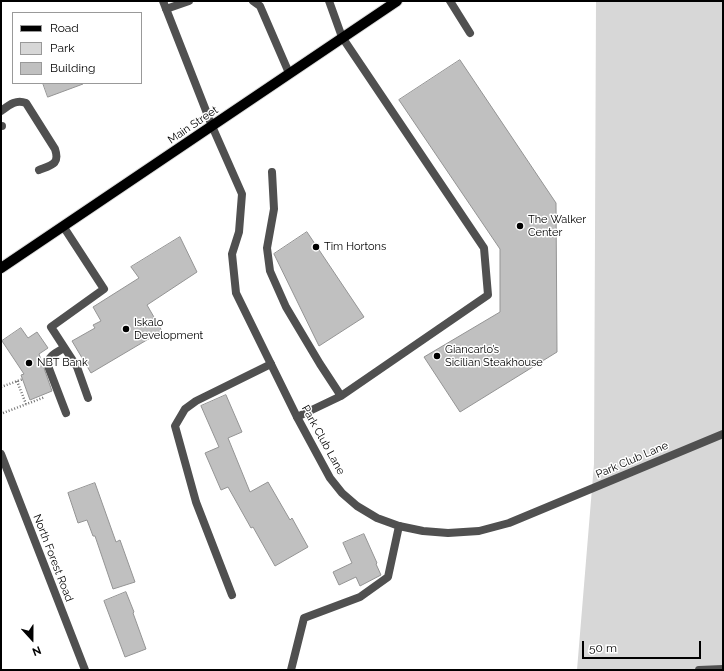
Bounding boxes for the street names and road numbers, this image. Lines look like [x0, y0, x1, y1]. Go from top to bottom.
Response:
street label: Main Street [165, 103, 221, 147]
street label: Park Club Lane [299, 403, 347, 477]
street label: Park Club Lane [594, 439, 670, 481]
street label: North Forest Road [30, 512, 76, 604]

